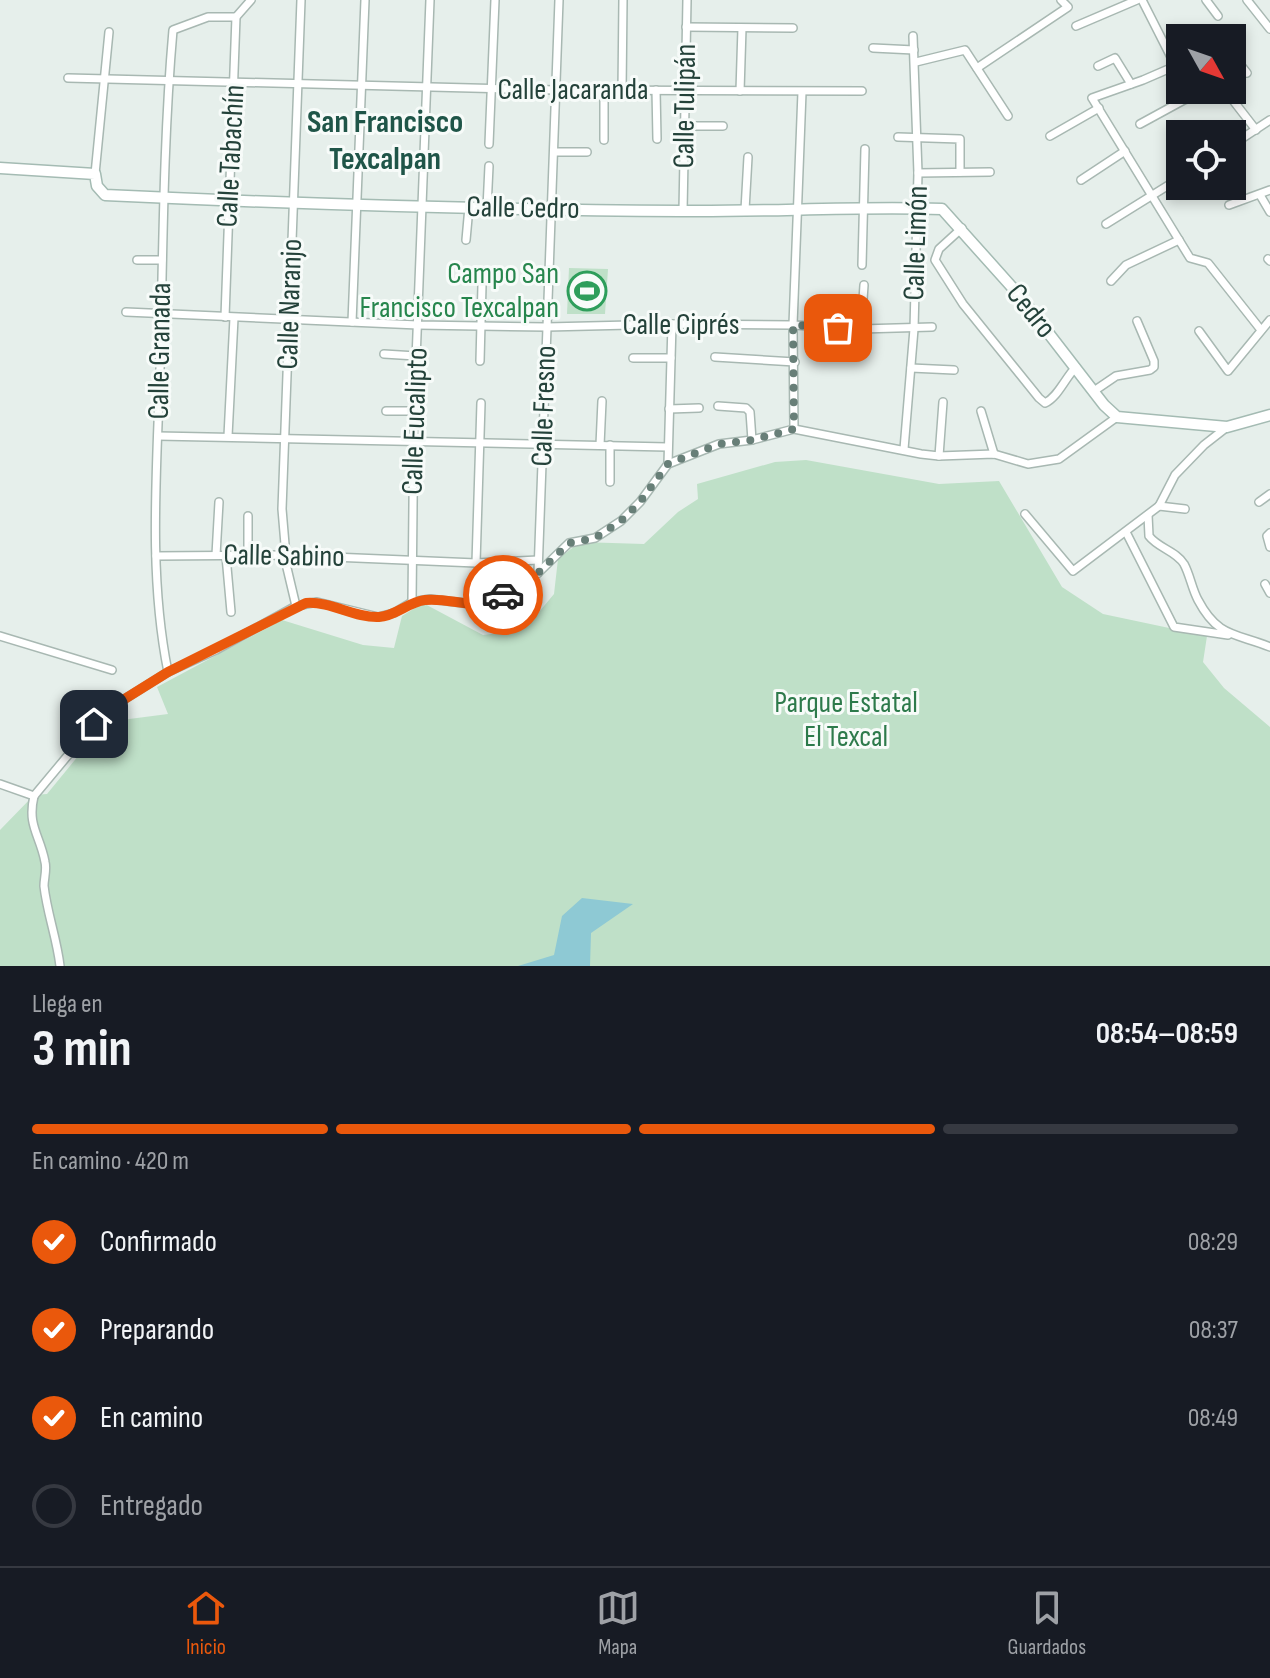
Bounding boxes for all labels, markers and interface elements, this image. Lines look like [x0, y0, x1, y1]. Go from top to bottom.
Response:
north arrow [1166, 24, 1246, 104]
map controls [1166, 24, 1246, 200]
street label: Calle Tulipán [666, 43, 704, 169]
street label: Calle Jacaranda [497, 72, 649, 108]
street label: Calle Tabachín [209, 84, 253, 228]
district label: San Francisco Texcalpan [307, 103, 463, 179]
button: locate [1166, 120, 1246, 200]
street label: Calle Limón [896, 185, 936, 301]
street label: Calle Cedro [466, 189, 580, 227]
street label: Calle Naranjo [270, 238, 310, 370]
place label: Campo San Francisco Texcalpan [359, 256, 559, 326]
sports icon: Campo San Francisco Texcalpan [566, 270, 608, 312]
street label: Cedro [998, 277, 1064, 345]
street label: Calle Granada [141, 282, 179, 420]
pin [804, 294, 872, 362]
icon: bag [816, 306, 860, 350]
street label: Calle Ciprés [622, 307, 740, 343]
street label: Calle Fresno [524, 345, 564, 467]
street label: Calle Eucalipto [394, 347, 436, 495]
street label: Calle Sabino [223, 537, 345, 575]
courier [463, 555, 543, 635]
icon: car [481, 573, 525, 617]
park label: Parque Estatal El Texcal [774, 685, 918, 755]
pin [60, 690, 128, 758]
icon: home [72, 702, 116, 746]
text: Llega en [32, 989, 103, 1020]
text: 08:54–08:59 [1096, 1016, 1238, 1052]
text: 3 min [32, 1018, 132, 1081]
text: En camino · 420 m [32, 1146, 189, 1177]
icon: check [32, 1220, 76, 1264]
text: Confirmado [100, 1224, 217, 1260]
text: 08:29 [1188, 1227, 1238, 1258]
icon: check [32, 1308, 76, 1352]
text: Preparando [100, 1312, 214, 1348]
text: 08:37 [1189, 1315, 1238, 1346]
icon: check [32, 1396, 76, 1440]
text: En camino [100, 1400, 203, 1436]
text: 08:49 [1188, 1403, 1238, 1434]
text: Entregado [100, 1488, 203, 1524]
tab: Inicio [184, 1586, 228, 1661]
tab: Mapa [596, 1586, 640, 1661]
tab: Guardados [1008, 1586, 1086, 1661]

